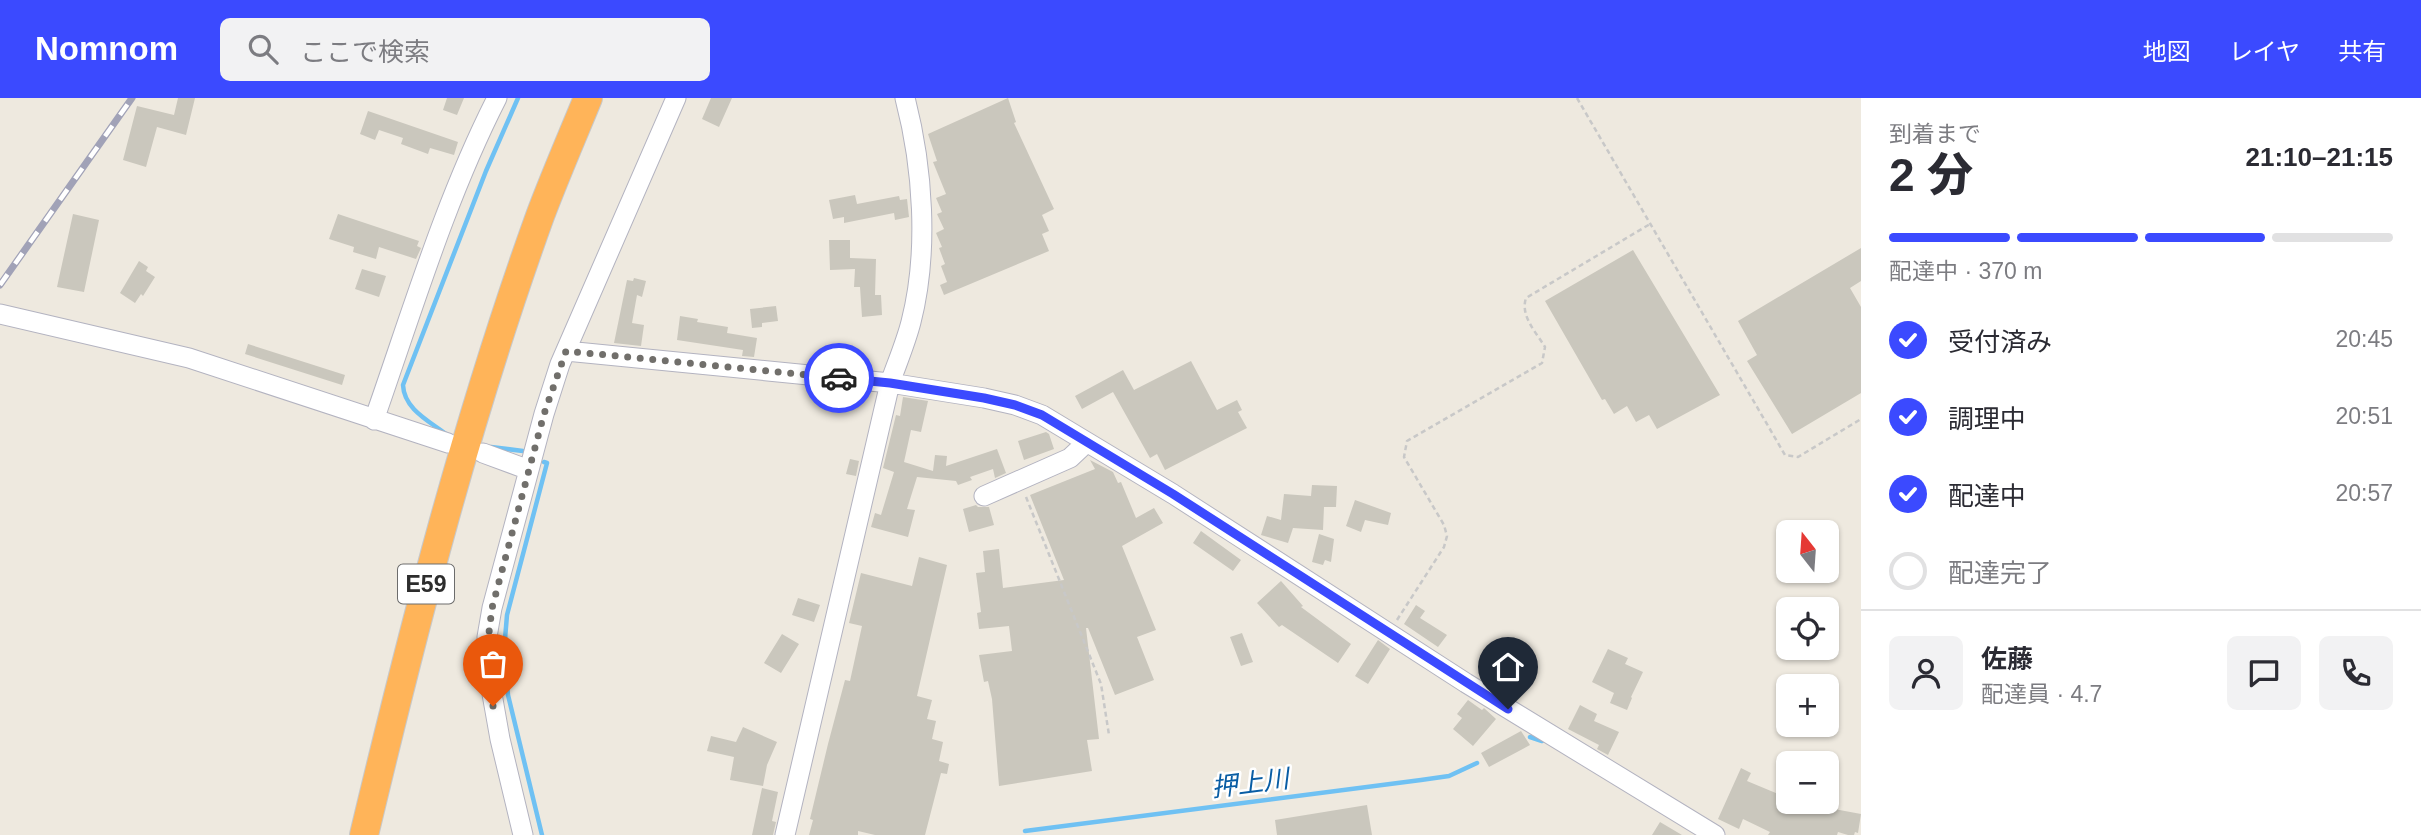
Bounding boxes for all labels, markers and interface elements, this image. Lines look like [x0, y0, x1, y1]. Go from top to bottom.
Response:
search box [220, 18, 710, 81]
text: Nomnom [35, 30, 178, 67]
icon: search [244, 30, 282, 68]
text: ここで検索 [300, 37, 430, 67]
text: 地図 [2143, 38, 2191, 65]
text: レイヤ [2229, 38, 2300, 65]
text: 共有 [2338, 38, 2386, 65]
text: 到着まで [1889, 121, 1981, 147]
text: 21:10–21:15 [2246, 142, 2393, 172]
text: 2 分 [1889, 149, 1973, 201]
text: 配達中 · 370 m [1889, 258, 2042, 284]
icon: check [1889, 321, 1927, 359]
text: 20:45 [2335, 326, 2393, 352]
text: 受付済み [1948, 327, 2052, 357]
courier [804, 343, 874, 413]
icon: car [820, 359, 858, 397]
icon: check [1889, 398, 1927, 436]
text: 20:51 [2335, 403, 2393, 429]
text: 調理中 [1948, 404, 2026, 434]
icon: check [1889, 475, 1927, 513]
text: 20:57 [2335, 480, 2393, 506]
text: 配達中 [1948, 481, 2026, 511]
north arrow [1776, 520, 1839, 583]
map controls [1776, 520, 1839, 814]
text: 配達完了 [1948, 558, 2052, 588]
road number: E59 [398, 564, 454, 604]
button: locate [1776, 597, 1839, 660]
pin [463, 634, 523, 706]
button: person [1889, 636, 1963, 710]
button: chat [2227, 636, 2301, 710]
button: phone [2319, 636, 2393, 710]
pin [1478, 637, 1538, 709]
text: 佐藤 [1981, 644, 2033, 674]
icon: bag [474, 645, 512, 683]
icon: home [1489, 648, 1527, 686]
button: + [1776, 674, 1839, 737]
text: 配達員 · 4.7 [1981, 681, 2102, 707]
button: − [1776, 751, 1839, 814]
water label: 押上川 [1209, 763, 1294, 803]

